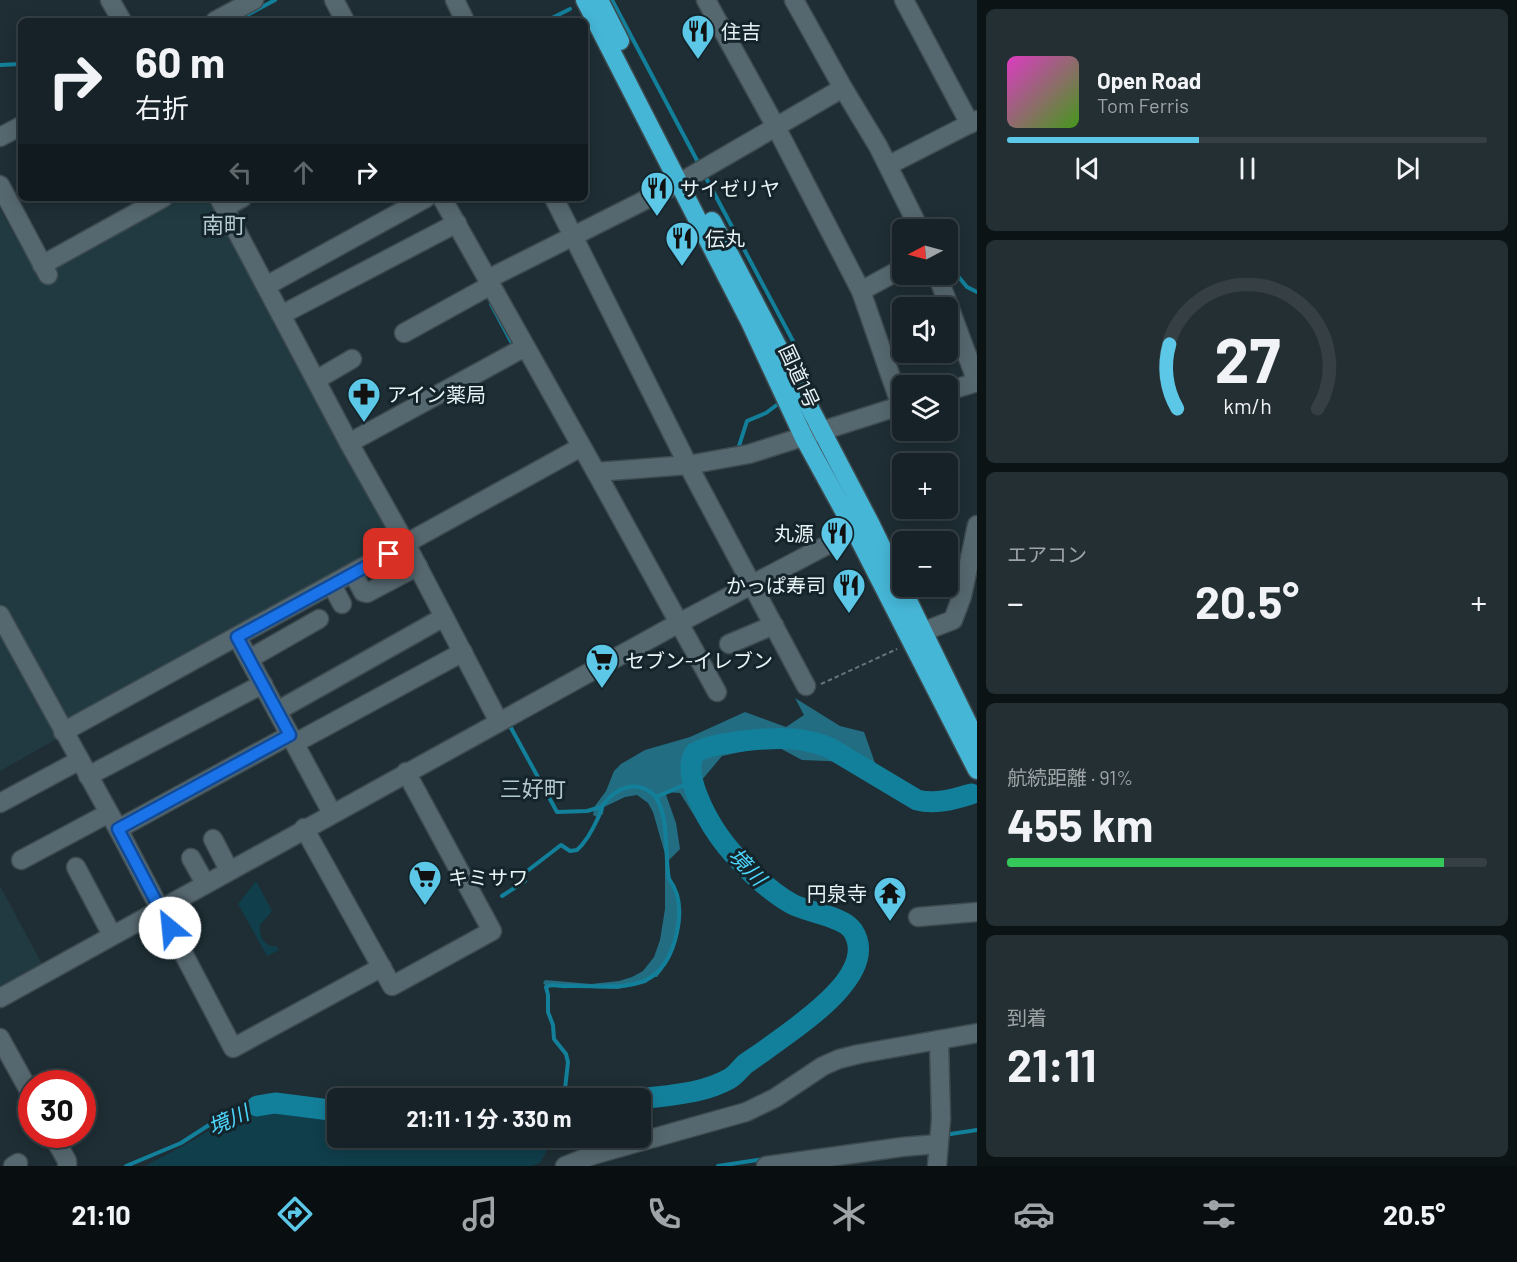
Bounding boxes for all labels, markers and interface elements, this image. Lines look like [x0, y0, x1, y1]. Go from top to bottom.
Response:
restaurant icon: 住吉 [680, 13, 716, 60]
place label: 住吉 [721, 19, 761, 43]
text: 60 m [135, 36, 225, 86]
icon: right [36, 42, 114, 120]
text: Open Road [1097, 67, 1201, 93]
text: 右折 [135, 91, 189, 123]
text: Tom Ferris [1097, 93, 1189, 117]
icon: previous [1071, 152, 1104, 185]
icon: pause [1231, 152, 1264, 185]
icon: next [1391, 152, 1424, 185]
icon: left [224, 156, 257, 189]
icon: ahead [287, 156, 320, 189]
icon: right [350, 156, 383, 189]
restaurant icon: サイゼリヤ [639, 170, 675, 217]
place label: サイゼリヤ [680, 176, 780, 200]
district label: 南町 [202, 211, 246, 237]
north arrow [892, 219, 958, 285]
map controls [892, 219, 958, 597]
restaurant icon: 伝丸 [664, 220, 700, 267]
place label: 伝丸 [705, 226, 745, 250]
button: sound [892, 297, 958, 363]
text: 27 [1214, 321, 1280, 395]
street label: 国道1号 [775, 341, 825, 411]
button: layers [892, 375, 958, 441]
pharmacy icon: アイン薬局 [346, 376, 382, 423]
place label: アイン薬局 [387, 382, 486, 406]
text: km/h [1223, 393, 1271, 418]
button: + [892, 453, 958, 519]
restaurant icon: 丸源 [819, 515, 855, 562]
place label: 丸源 [774, 521, 814, 545]
pin [363, 528, 414, 579]
button: − [892, 531, 958, 597]
icon: arrive [372, 537, 405, 570]
text: エアコン [1007, 542, 1087, 566]
restaurant icon: かっぱ寿司 [831, 567, 867, 614]
place label: かっぱ寿司 [726, 573, 826, 597]
text: 20.5° [1195, 574, 1299, 628]
text: − [1007, 582, 1024, 622]
text: + [1471, 582, 1487, 622]
supermarket icon: セブン-イレブン [584, 642, 620, 689]
place label: セブン-イレブン [625, 648, 773, 672]
text: 航続距離 · 91% [1007, 765, 1133, 789]
district label: 三好町 [500, 775, 566, 801]
text: 455 km [1007, 797, 1153, 851]
water label: 境川 [724, 842, 773, 891]
supermarket icon: キミサワ [407, 859, 443, 906]
place label: キミサワ [448, 865, 528, 889]
temple icon: 円泉寺 [872, 875, 908, 922]
place label: 円泉寺 [807, 881, 867, 905]
position arrow [138, 896, 202, 960]
text: 到着 [1007, 1005, 1047, 1029]
text: 21:11 [1007, 1037, 1096, 1091]
speed limit sign: 30 [18, 1070, 96, 1148]
water label: 境川 [204, 1098, 254, 1139]
text: 21:11 · 1 分 · 330 m [407, 1105, 571, 1131]
icon: directions [274, 1193, 316, 1235]
icon: music [459, 1193, 501, 1235]
icon: phone [643, 1193, 685, 1235]
icon: climate [828, 1193, 870, 1235]
icon: car [1013, 1193, 1055, 1235]
icon: filters [1198, 1193, 1240, 1235]
text: 21:10 [71, 1198, 131, 1230]
text: 20.5° [1383, 1198, 1445, 1230]

